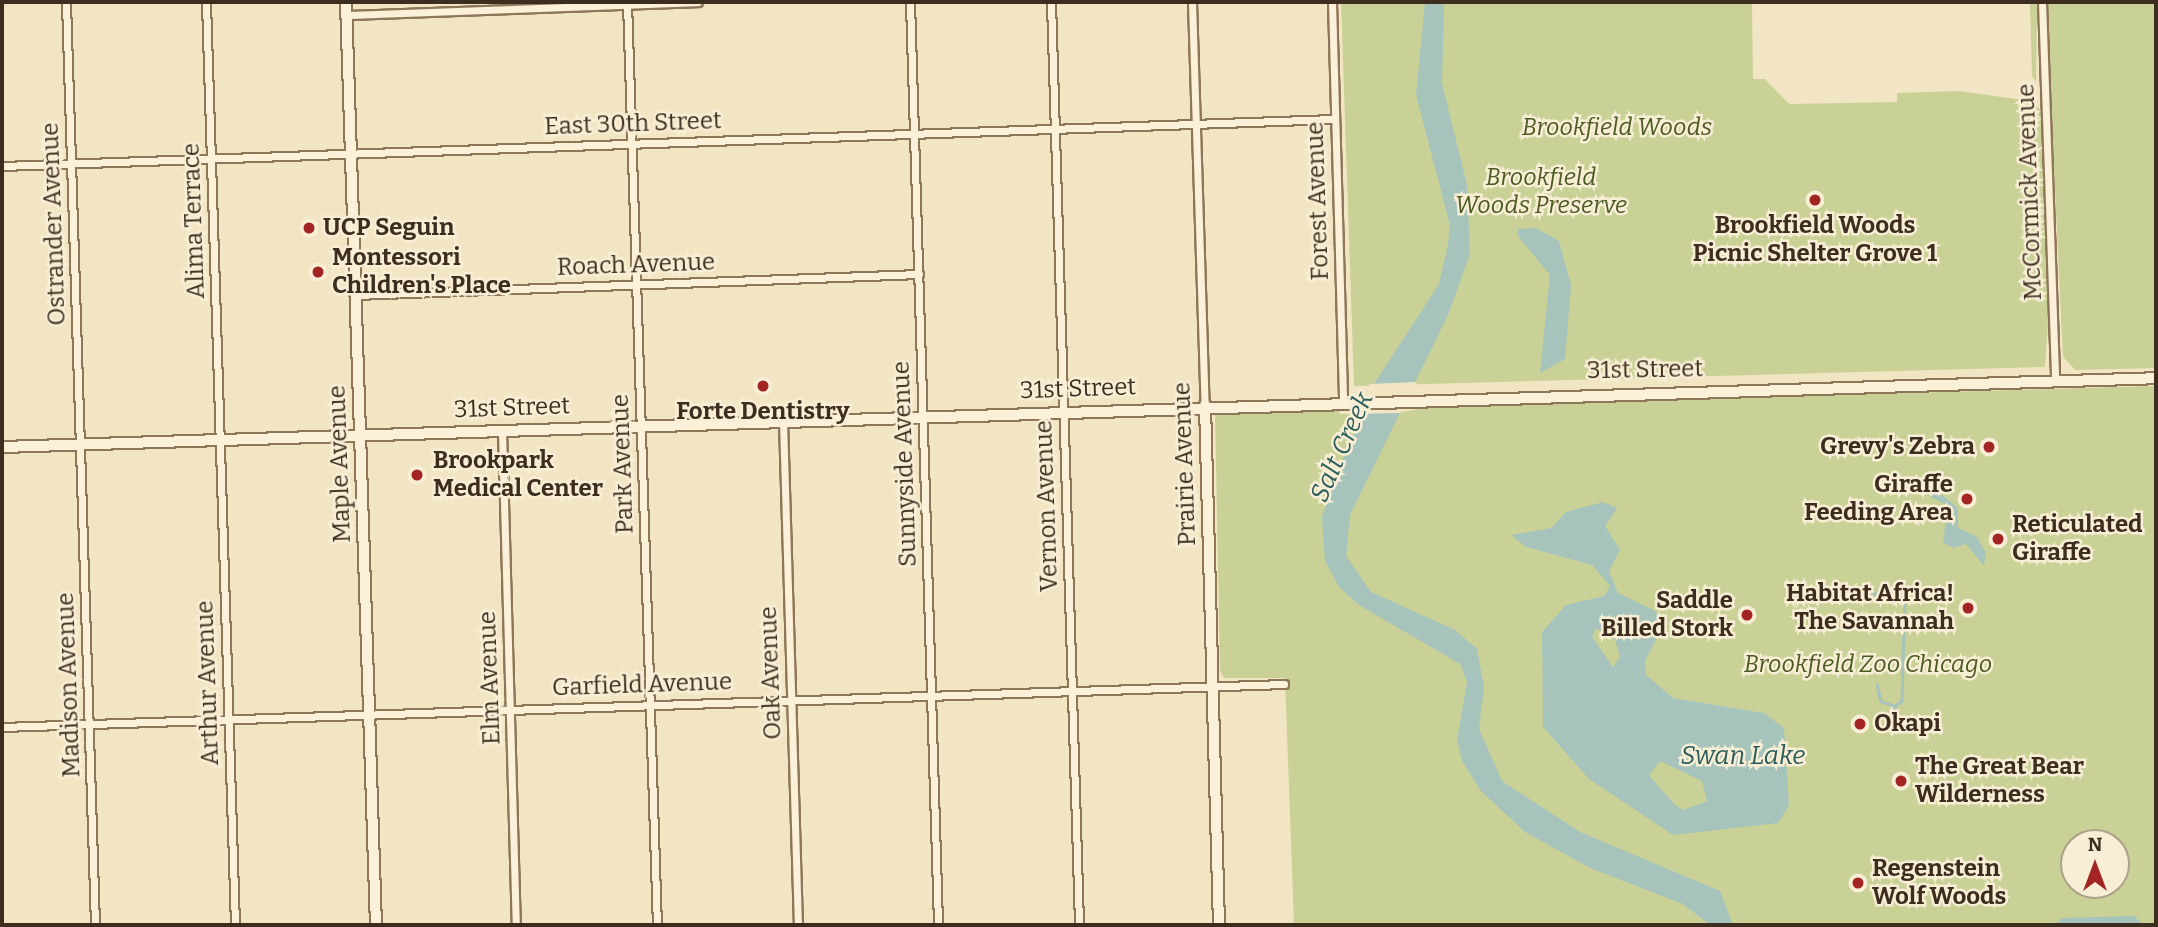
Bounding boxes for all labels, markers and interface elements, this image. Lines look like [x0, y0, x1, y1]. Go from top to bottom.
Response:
street label: McCormick Avenue [2012, 83, 2048, 301]
street label: East 30th Street [544, 107, 722, 141]
park label: Brookfield Woods [1522, 114, 1712, 142]
street label: Forest Avenue [1301, 121, 1335, 281]
street label: Ostrander Avenue [36, 122, 72, 326]
street label: Alima Terrace [177, 143, 211, 299]
park label: Brookfield Woods Preserve [1455, 164, 1627, 220]
marker: Brookfield Woods Picnic Shelter Grove 1 [1807, 192, 1823, 208]
place label: Brookfield Woods Picnic Shelter Grove 1 [1693, 212, 1937, 268]
place label: UCP Seguin [323, 214, 454, 242]
marker: UCP Seguin [301, 220, 317, 236]
place label: Montessori Children's Place [332, 244, 511, 300]
street label: Roach Avenue [556, 248, 716, 282]
marker: Montessori Children's Place [310, 264, 326, 280]
street label: 31st Street [1587, 355, 1703, 385]
street label: Sunnyside Avenue [887, 361, 923, 567]
street label: 31st Street [1019, 373, 1137, 405]
marker: Forte Dentistry [755, 378, 771, 394]
street label: Prairie Avenue [1168, 382, 1202, 546]
street label: Maple Avenue [323, 385, 357, 543]
water label: Salt Creek [1304, 387, 1380, 507]
street label: 31st Street [453, 392, 571, 424]
street label: Park Avenue [606, 394, 640, 534]
place label: Forte Dentistry [676, 398, 850, 426]
street label: Vernon Avenue [1030, 420, 1064, 592]
place label: Grevy's Zebra [1820, 433, 1975, 461]
marker: Grevy's Zebra [1981, 439, 1997, 455]
place label: Brookpark Medical Center [433, 447, 603, 503]
marker: Brookpark Medical Center [407, 465, 427, 485]
place label: Giraffe Feeding Area [1804, 471, 1953, 527]
marker: Giraffe Feeding Area [1959, 491, 1975, 507]
place label: Reticulated Giraffe [2012, 511, 2143, 567]
marker: Reticulated Giraffe [1990, 531, 2006, 547]
place label: Habitat Africa! The Savannah [1786, 580, 1954, 636]
place label: Saddle Billed Stork [1601, 587, 1733, 643]
street label: Madison Avenue [51, 592, 87, 778]
street label: Arthur Avenue [191, 600, 225, 766]
marker: Habitat Africa! The Savannah [1960, 600, 1976, 616]
street label: Oak Avenue [754, 606, 788, 740]
marker: Saddle Billed Stork [1739, 607, 1755, 623]
street label: Elm Avenue [473, 611, 507, 745]
park label: Brookfield Zoo Chicago [1744, 651, 1992, 679]
street label: Garfield Avenue [552, 667, 732, 703]
place label: Okapi [1874, 710, 1941, 738]
marker: Okapi [1852, 716, 1868, 732]
water label: Swan Lake [1681, 740, 1805, 772]
place label: The Great Bear Wilderness [1915, 753, 2084, 809]
marker: The Great Bear Wilderness [1893, 773, 1909, 789]
north arrow [2060, 829, 2130, 899]
text: N [2088, 833, 2102, 856]
place label: Regenstein Wolf Woods [1872, 855, 2006, 911]
marker: Regenstein Wolf Woods [1850, 875, 1866, 891]

